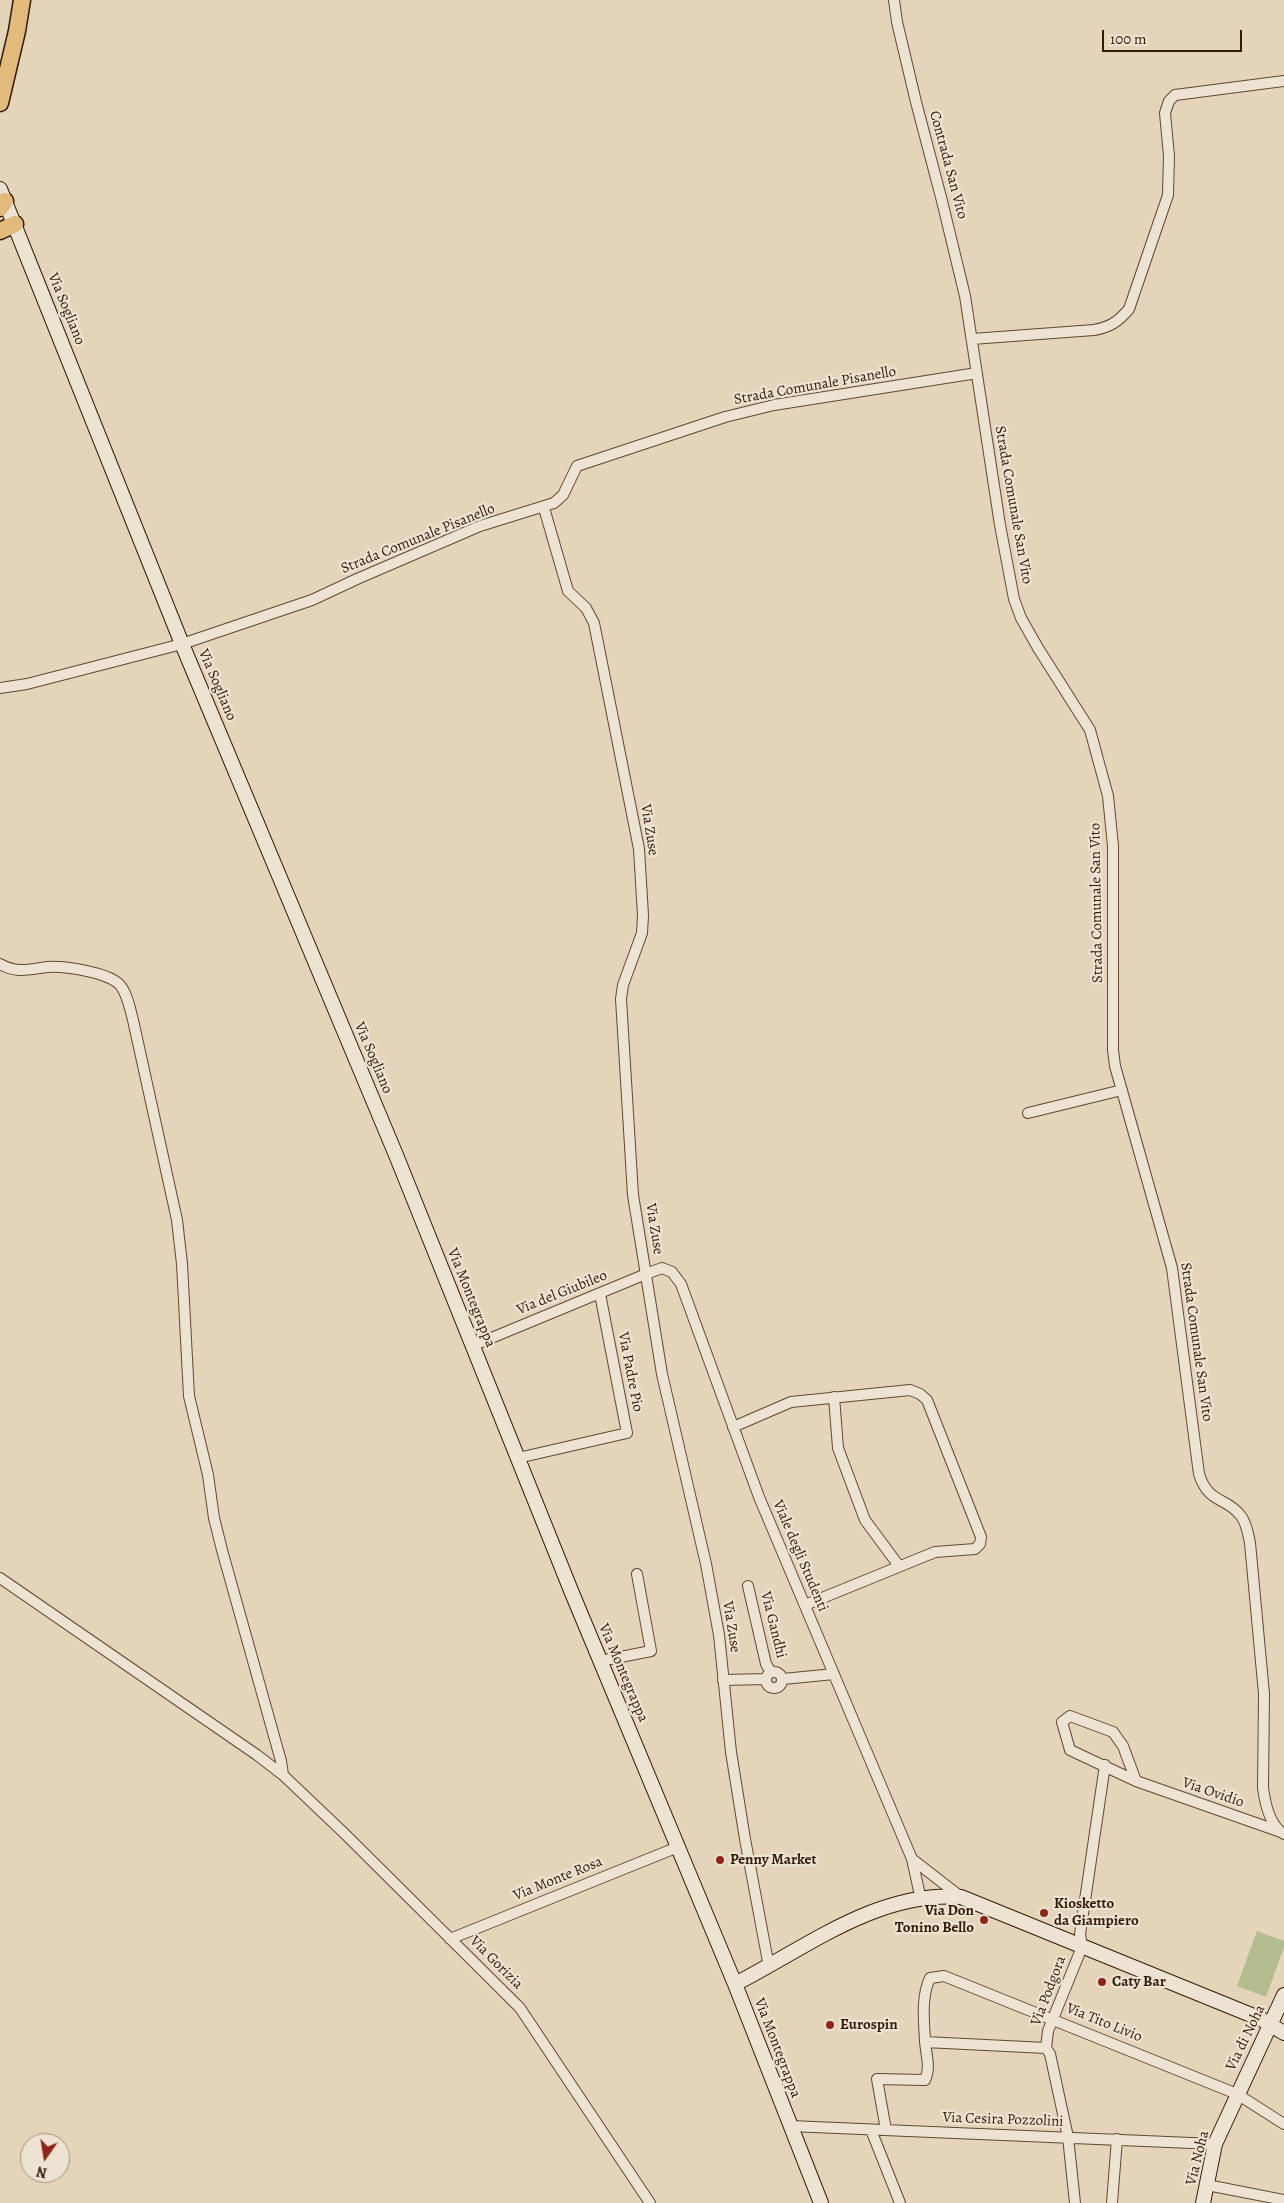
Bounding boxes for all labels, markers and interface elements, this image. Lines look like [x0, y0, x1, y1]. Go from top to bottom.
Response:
scale bar [1104, 20, 1244, 52]
text: 100 m [1110, 29, 1147, 49]
street label: Contrada San Vito [925, 109, 971, 221]
street label: Via Sogliano [43, 270, 89, 348]
street label: Strada Comunale Pisanello [733, 363, 897, 409]
street label: Strada Comunale San Vito [990, 425, 1036, 585]
street label: Strada Comunale Pisanello [338, 500, 498, 578]
street label: Via Sogliano [194, 647, 240, 723]
street label: Via Zuse [636, 803, 662, 857]
street label: Strada Comunale San Vito [1087, 823, 1107, 983]
street label: Via Sogliano [350, 1020, 396, 1096]
street label: Via Zuse [641, 1202, 667, 1256]
street label: Via Montegrappa [443, 1246, 499, 1350]
street label: Strada Comunale San Vito [1176, 1261, 1216, 1423]
street label: Via del Giubileo [514, 1267, 610, 1319]
street label: Via Padre Pio [613, 1331, 647, 1413]
street label: Viale degli Studenti [768, 1498, 832, 1614]
street label: Via Gandhi [756, 1590, 790, 1660]
street label: Via Zuse [718, 1600, 744, 1654]
street label: Via Montegrappa [594, 1621, 652, 1725]
street label: Via Ovidio [1180, 1774, 1246, 1812]
place label: Penny Market [730, 1851, 816, 1869]
street label: Via Monte Rosa [511, 1853, 605, 1905]
marker: Penny Market [714, 1854, 726, 1866]
place label: Kiosketto da Giampiero [1054, 1895, 1139, 1930]
place label: Via Don Tonino Bello [895, 1902, 974, 1937]
marker: Kiosketto da Giampiero [1038, 1907, 1050, 1919]
marker: Via Don Tonino Bello [978, 1914, 990, 1926]
street label: Via Gorizia [466, 1933, 526, 1993]
street label: Via Podgora [1027, 1954, 1071, 2028]
place label: Caty Bar [1112, 1973, 1166, 1991]
marker: Caty Bar [1096, 1976, 1108, 1988]
street label: Via Montegrappa [750, 1996, 804, 2100]
street label: Via Tito Livio [1063, 2000, 1145, 2046]
street label: Via di Noha [1222, 2002, 1270, 2074]
place label: Eurospin [840, 2016, 898, 2034]
marker: Eurospin [824, 2019, 836, 2031]
street label: Via Cesira Pozzolini [942, 2109, 1064, 2131]
street label: Via Noha [1183, 2129, 1213, 2187]
north arrow [20, 2133, 70, 2183]
text: N [35, 2162, 49, 2183]

